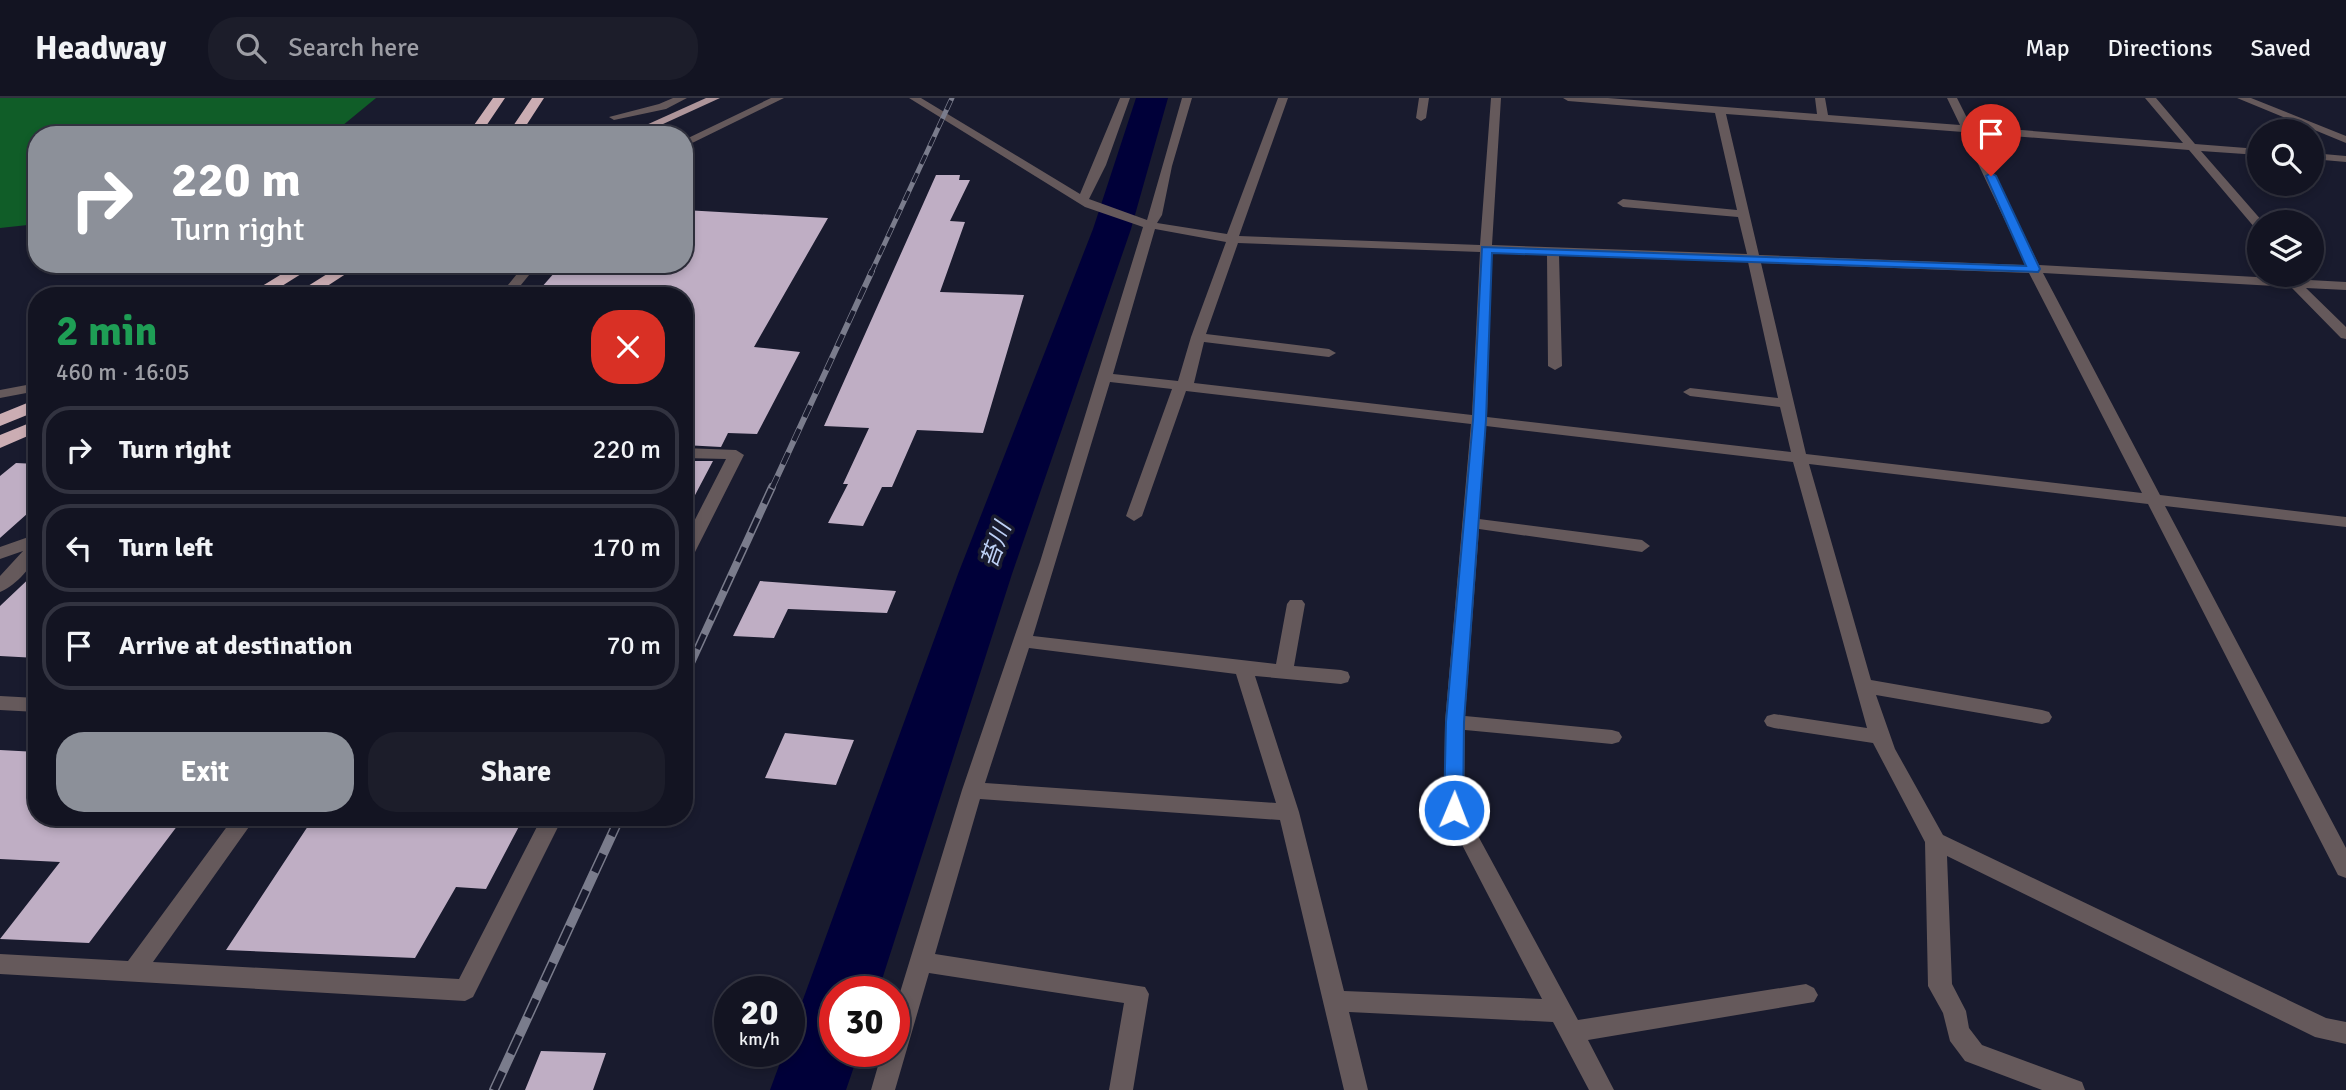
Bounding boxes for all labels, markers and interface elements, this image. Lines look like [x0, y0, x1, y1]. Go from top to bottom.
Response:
search box [208, 17, 698, 80]
text: Headway [35, 28, 166, 69]
icon: search [232, 29, 270, 67]
text: Search here [288, 32, 419, 64]
text: Map [2025, 33, 2070, 63]
text: Directions [2108, 33, 2213, 63]
text: Saved [2251, 33, 2311, 63]
pin [1961, 104, 2021, 176]
icon: arrive [1972, 115, 2010, 153]
map controls [2247, 119, 2324, 287]
button: search [2247, 119, 2324, 196]
text: 220 m [171, 150, 301, 210]
icon: right [56, 154, 147, 245]
text: Turn right [171, 210, 304, 249]
button: layers [2247, 210, 2324, 287]
text: 2 min [56, 306, 157, 357]
button: close [591, 310, 665, 384]
text: 460 m · 16:05 [56, 358, 190, 387]
icon: right [60, 431, 98, 469]
text: Turn right [119, 434, 231, 466]
text: 220 m [592, 434, 661, 466]
water label: 苔川 [975, 516, 1019, 572]
icon: left [60, 529, 98, 567]
text: Turn left [119, 532, 213, 564]
text: 170 m [592, 532, 661, 564]
icon: arrive [60, 627, 98, 665]
text: Arrive at destination [119, 630, 352, 662]
text: 70 m [606, 630, 661, 662]
button: Exit [56, 732, 354, 812]
button: Share [368, 732, 665, 812]
position arrow [1417, 773, 1491, 847]
speed limit sign: 30 [819, 976, 910, 1067]
text: 20 [741, 991, 778, 1034]
text: km/h [739, 1028, 780, 1050]

